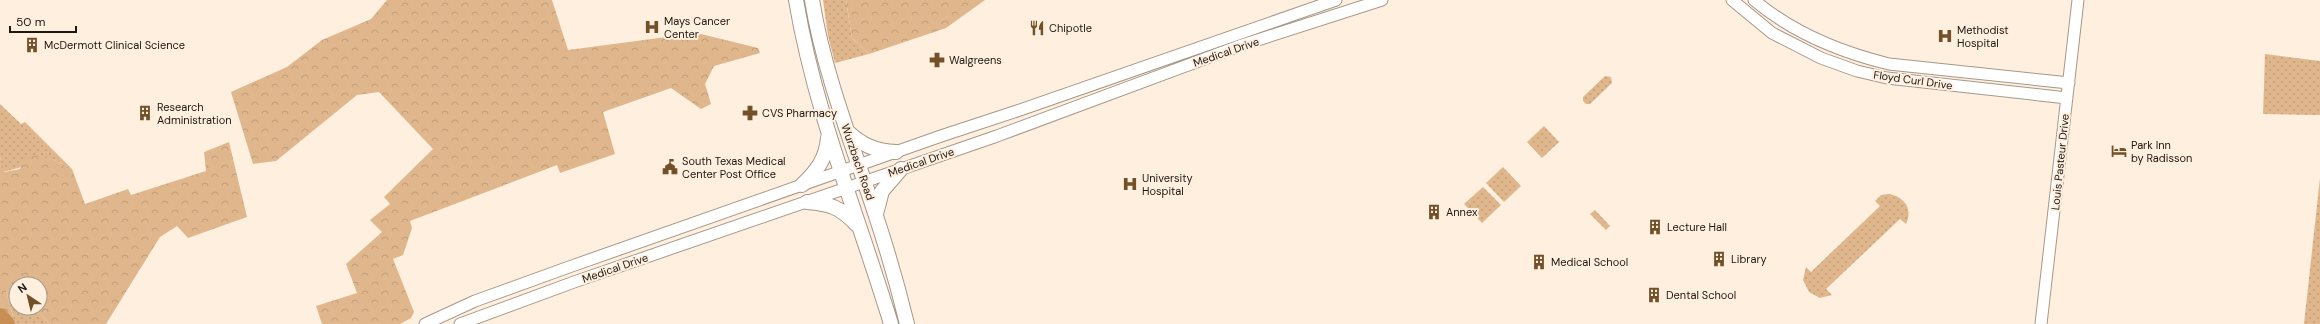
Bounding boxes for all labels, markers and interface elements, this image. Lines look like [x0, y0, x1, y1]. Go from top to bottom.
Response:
scale bar [10, 8, 76, 34]
text: 50 m [16, 14, 45, 30]
place label: Mays Cancer Center [664, 14, 730, 41]
hospital icon: Mays Cancer Center [643, 18, 661, 36]
restaurant icon: Chipotle [1028, 19, 1046, 37]
place label: Chipotle [1049, 21, 1092, 35]
place label: Methodist Hospital [1957, 23, 2009, 50]
hospital icon: Methodist Hospital [1936, 27, 1954, 45]
street label: Medical Drive [1191, 34, 1261, 70]
building icon: McDermott Clinical Science [23, 36, 41, 54]
place label: McDermott Clinical Science [44, 38, 185, 52]
pharmacy icon: Walgreens [928, 51, 946, 69]
place label: Walgreens [949, 53, 1002, 67]
street label: Floyd Curl Drive [1873, 68, 1953, 92]
place label: Research Administration [157, 100, 232, 127]
building icon: Research Administration [136, 104, 154, 122]
pharmacy icon: CVS Pharmacy [741, 104, 759, 122]
place label: CVS Pharmacy [762, 106, 837, 120]
street label: Louis Pasteur Drive [2048, 113, 2072, 211]
street label: Wurzbach Road [838, 122, 878, 202]
place label: Park Inn by Radisson [2131, 138, 2192, 165]
hotel icon: Park Inn by Radisson [2110, 142, 2128, 160]
street label: Medical Drive [886, 144, 956, 180]
place label: South Texas Medical Center Post Office [682, 154, 786, 181]
public building icon: South Texas Medical Center Post Office [661, 158, 679, 176]
place label: University Hospital [1142, 171, 1193, 198]
hospital icon: University Hospital [1121, 175, 1139, 193]
building icon: Annex [1425, 203, 1443, 221]
place label: Annex [1446, 205, 1478, 219]
building icon: Lecture Hall [1646, 218, 1664, 236]
place label: Lecture Hall [1667, 220, 1727, 234]
street label: Medical Drive [580, 250, 650, 286]
building icon: Library [1710, 250, 1728, 268]
place label: Library [1731, 252, 1767, 266]
building icon: Medical School [1530, 253, 1548, 271]
place label: Medical School [1551, 255, 1628, 269]
north arrow [8, 276, 48, 316]
text: N [15, 280, 30, 296]
building icon: Dental School [1645, 286, 1663, 304]
place label: Dental School [1666, 288, 1736, 302]

